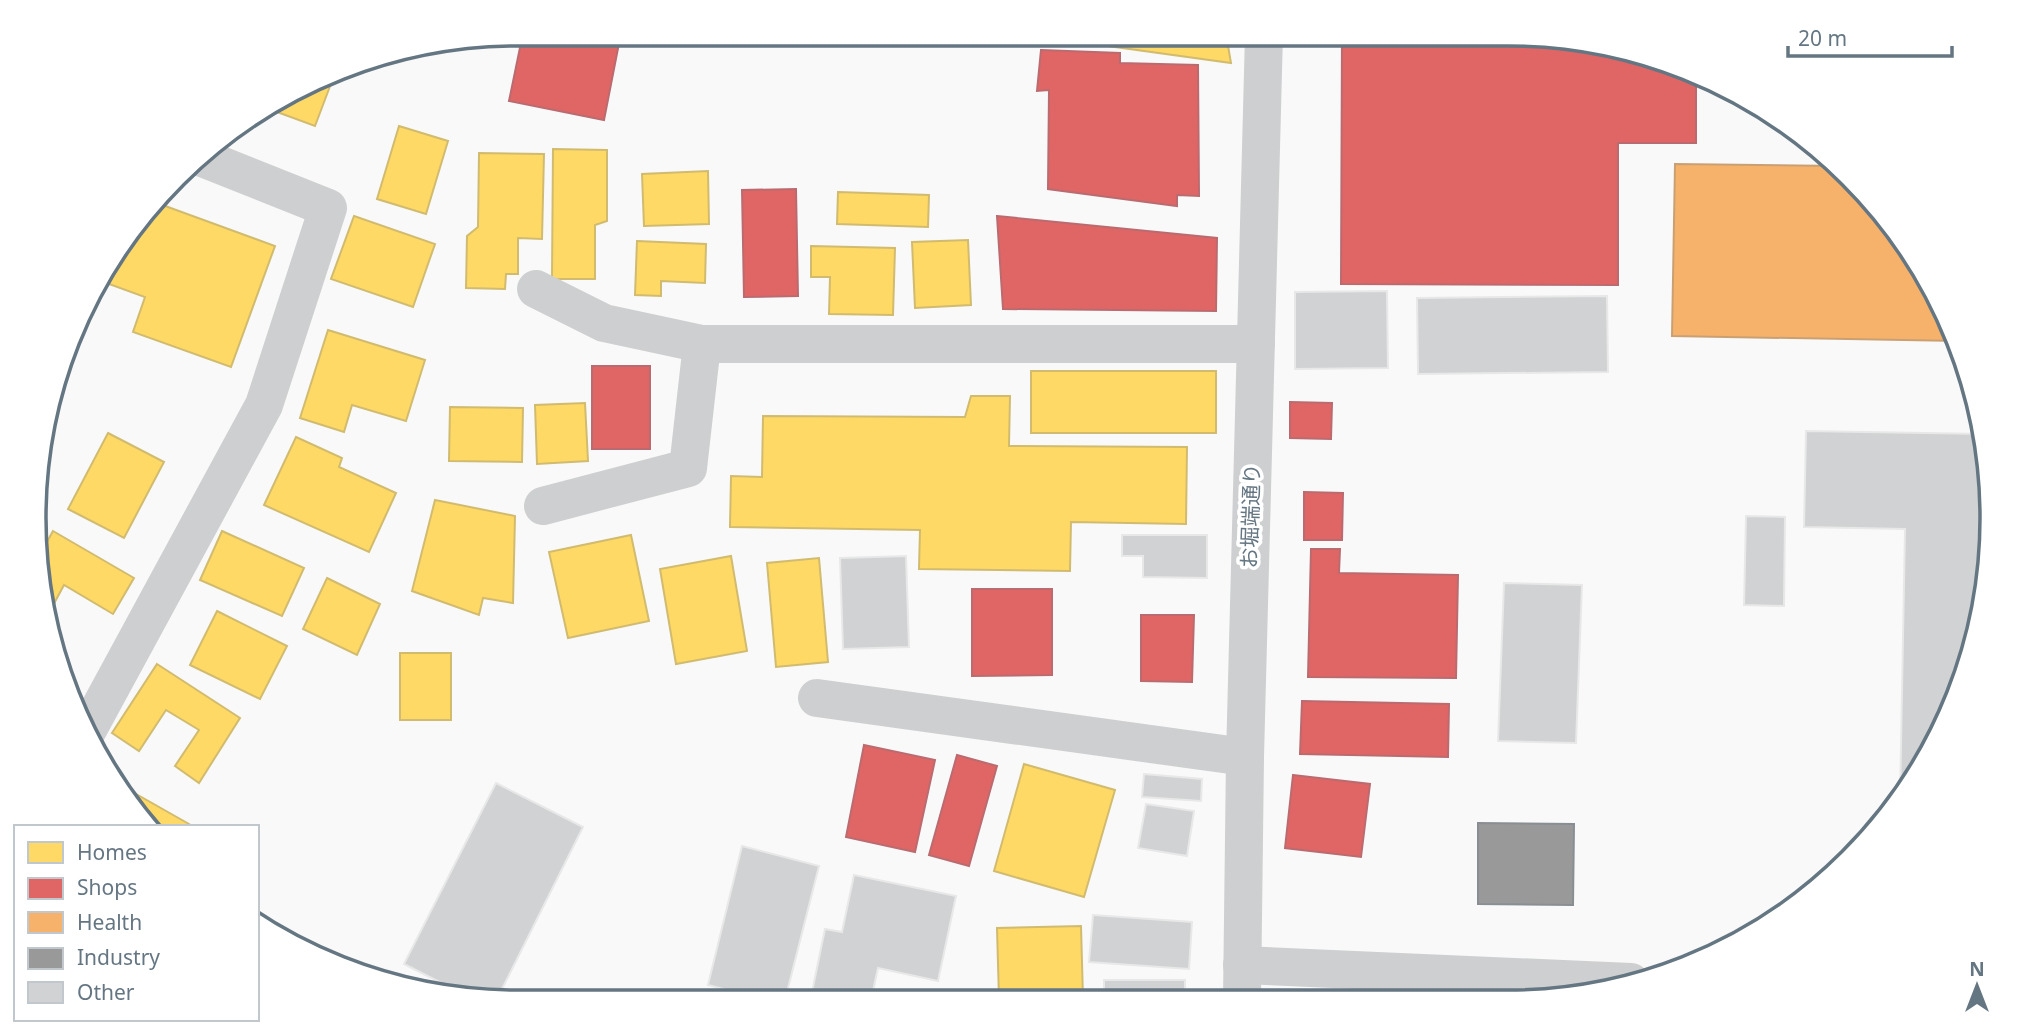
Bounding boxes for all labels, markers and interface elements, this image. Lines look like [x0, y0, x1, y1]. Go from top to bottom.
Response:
scale bar [1788, 14, 1952, 58]
text: 20 m [1798, 24, 1847, 52]
street label: お堀端通り [1234, 463, 1266, 569]
legend [14, 825, 259, 1021]
text: Homes [77, 838, 147, 866]
text: Shops [77, 873, 137, 901]
text: Health [77, 908, 142, 936]
text: Industry [77, 943, 160, 971]
north arrow [1942, 951, 2012, 1021]
text: N [1969, 956, 1985, 982]
text: Other [77, 978, 135, 1006]

